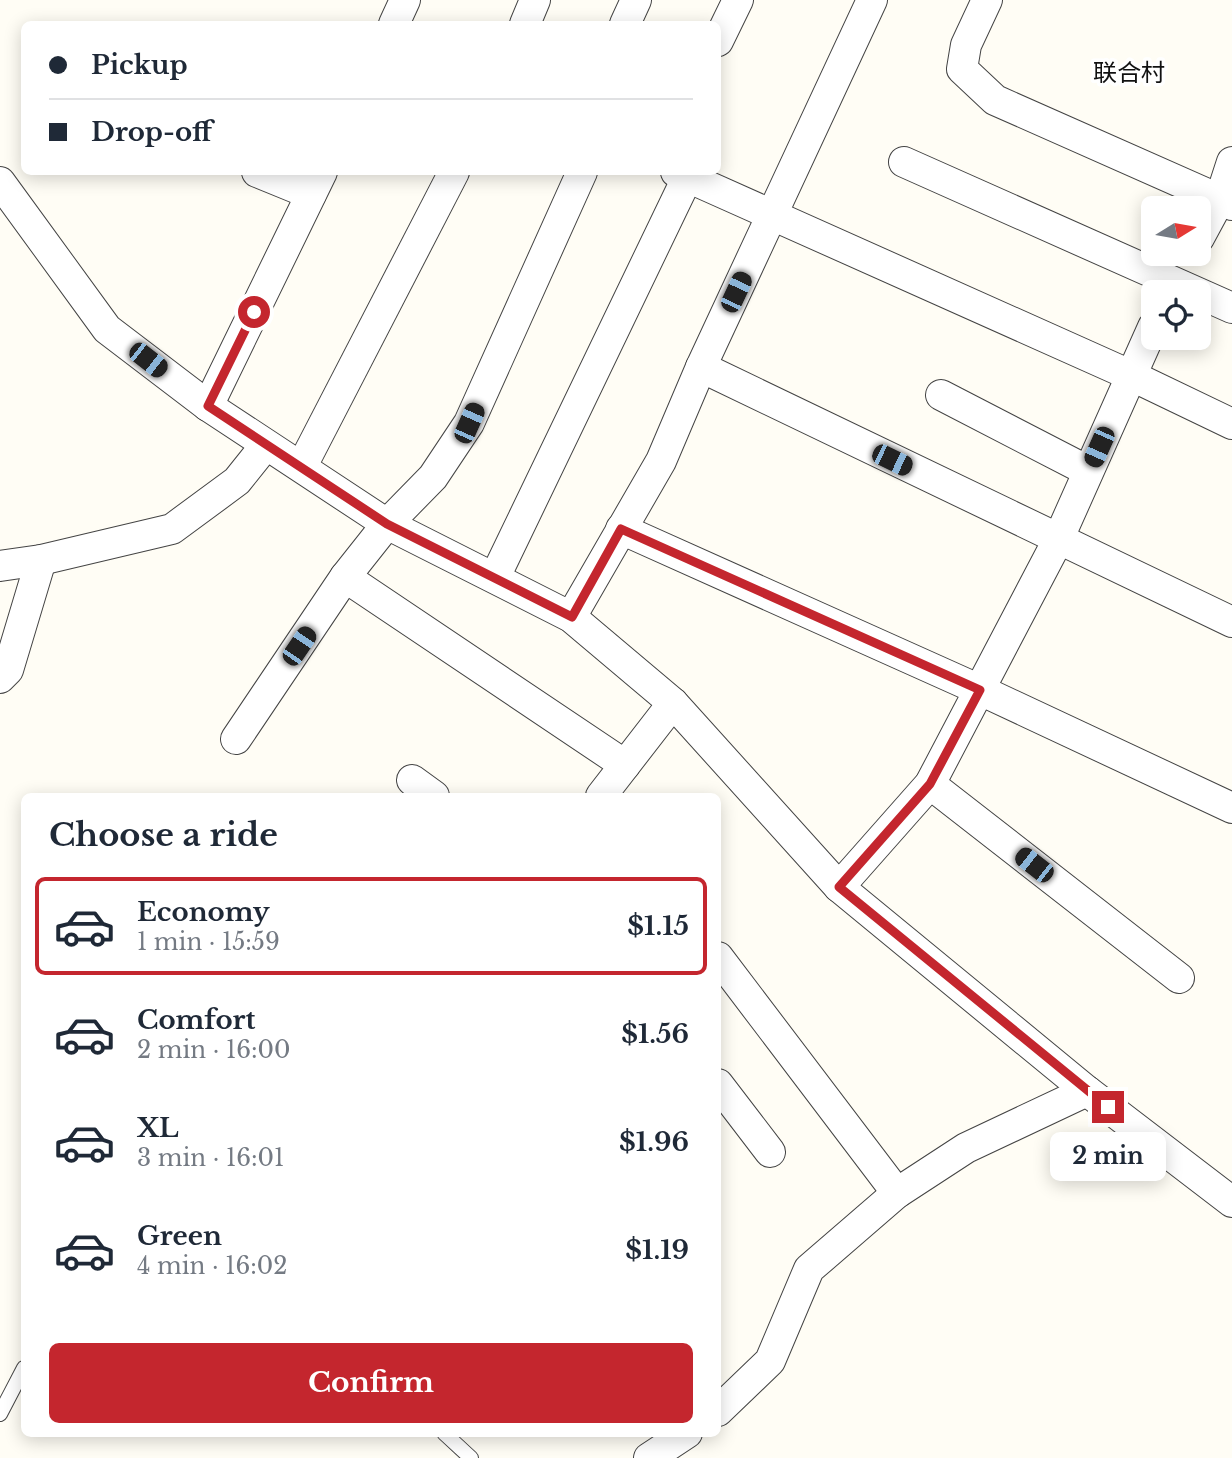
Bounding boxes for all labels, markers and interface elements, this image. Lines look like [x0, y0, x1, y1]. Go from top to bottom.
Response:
text: Pickup [91, 49, 188, 81]
district label: 联合村 [1093, 58, 1165, 87]
text: Drop-off [91, 116, 212, 148]
north arrow [1141, 196, 1211, 266]
map controls [1141, 196, 1211, 350]
car [718, 269, 755, 315]
button: locate [1141, 280, 1211, 350]
route start [238, 296, 270, 328]
car [125, 339, 172, 381]
car [451, 400, 488, 446]
car [1081, 424, 1118, 470]
car [869, 441, 916, 479]
car [279, 623, 320, 669]
text: Choose a ride [49, 815, 278, 855]
car [1011, 844, 1058, 886]
icon: car [53, 895, 116, 958]
text: Economy [137, 896, 270, 928]
text: $1.15 [627, 910, 689, 942]
text: 1 min · 15:59 [137, 928, 280, 956]
icon: car [53, 1003, 116, 1066]
text: Comfort [137, 1004, 255, 1036]
text: $1.56 [621, 1018, 689, 1050]
text: 2 min · 16:00 [137, 1036, 290, 1064]
route end [1092, 1091, 1124, 1123]
icon: car [53, 1111, 116, 1174]
text: XL [137, 1112, 179, 1144]
text: $1.96 [619, 1126, 689, 1158]
callout: 2 min [1050, 1132, 1166, 1180]
text: 2 min [1072, 1142, 1144, 1170]
text: 3 min · 16:01 [137, 1144, 284, 1172]
icon: car [53, 1219, 116, 1282]
text: Green [137, 1220, 222, 1252]
text: $1.19 [625, 1234, 689, 1266]
text: 4 min · 16:02 [137, 1252, 287, 1280]
button: Confirm [49, 1343, 693, 1423]

